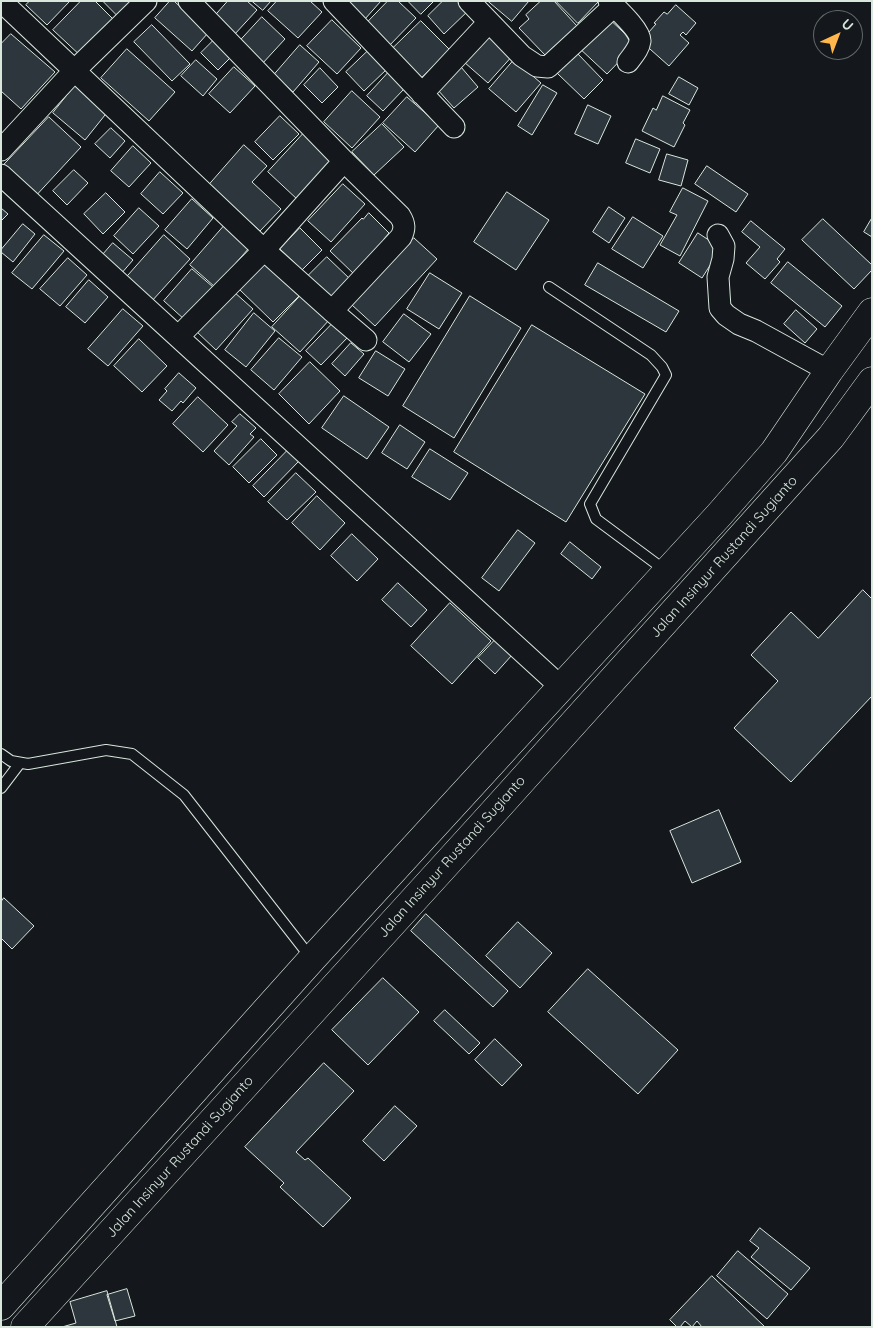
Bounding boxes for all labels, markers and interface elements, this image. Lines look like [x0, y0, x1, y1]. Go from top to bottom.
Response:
north arrow [813, 10, 863, 60]
text: U [838, 15, 857, 35]
street label: Jalan Insinyur Rustandi Sugianto [647, 473, 801, 641]
street label: Jalan Insinyur Rustandi Sugianto [375, 773, 529, 941]
street label: Jalan Insinyur Rustandi Sugianto [103, 1073, 257, 1241]

